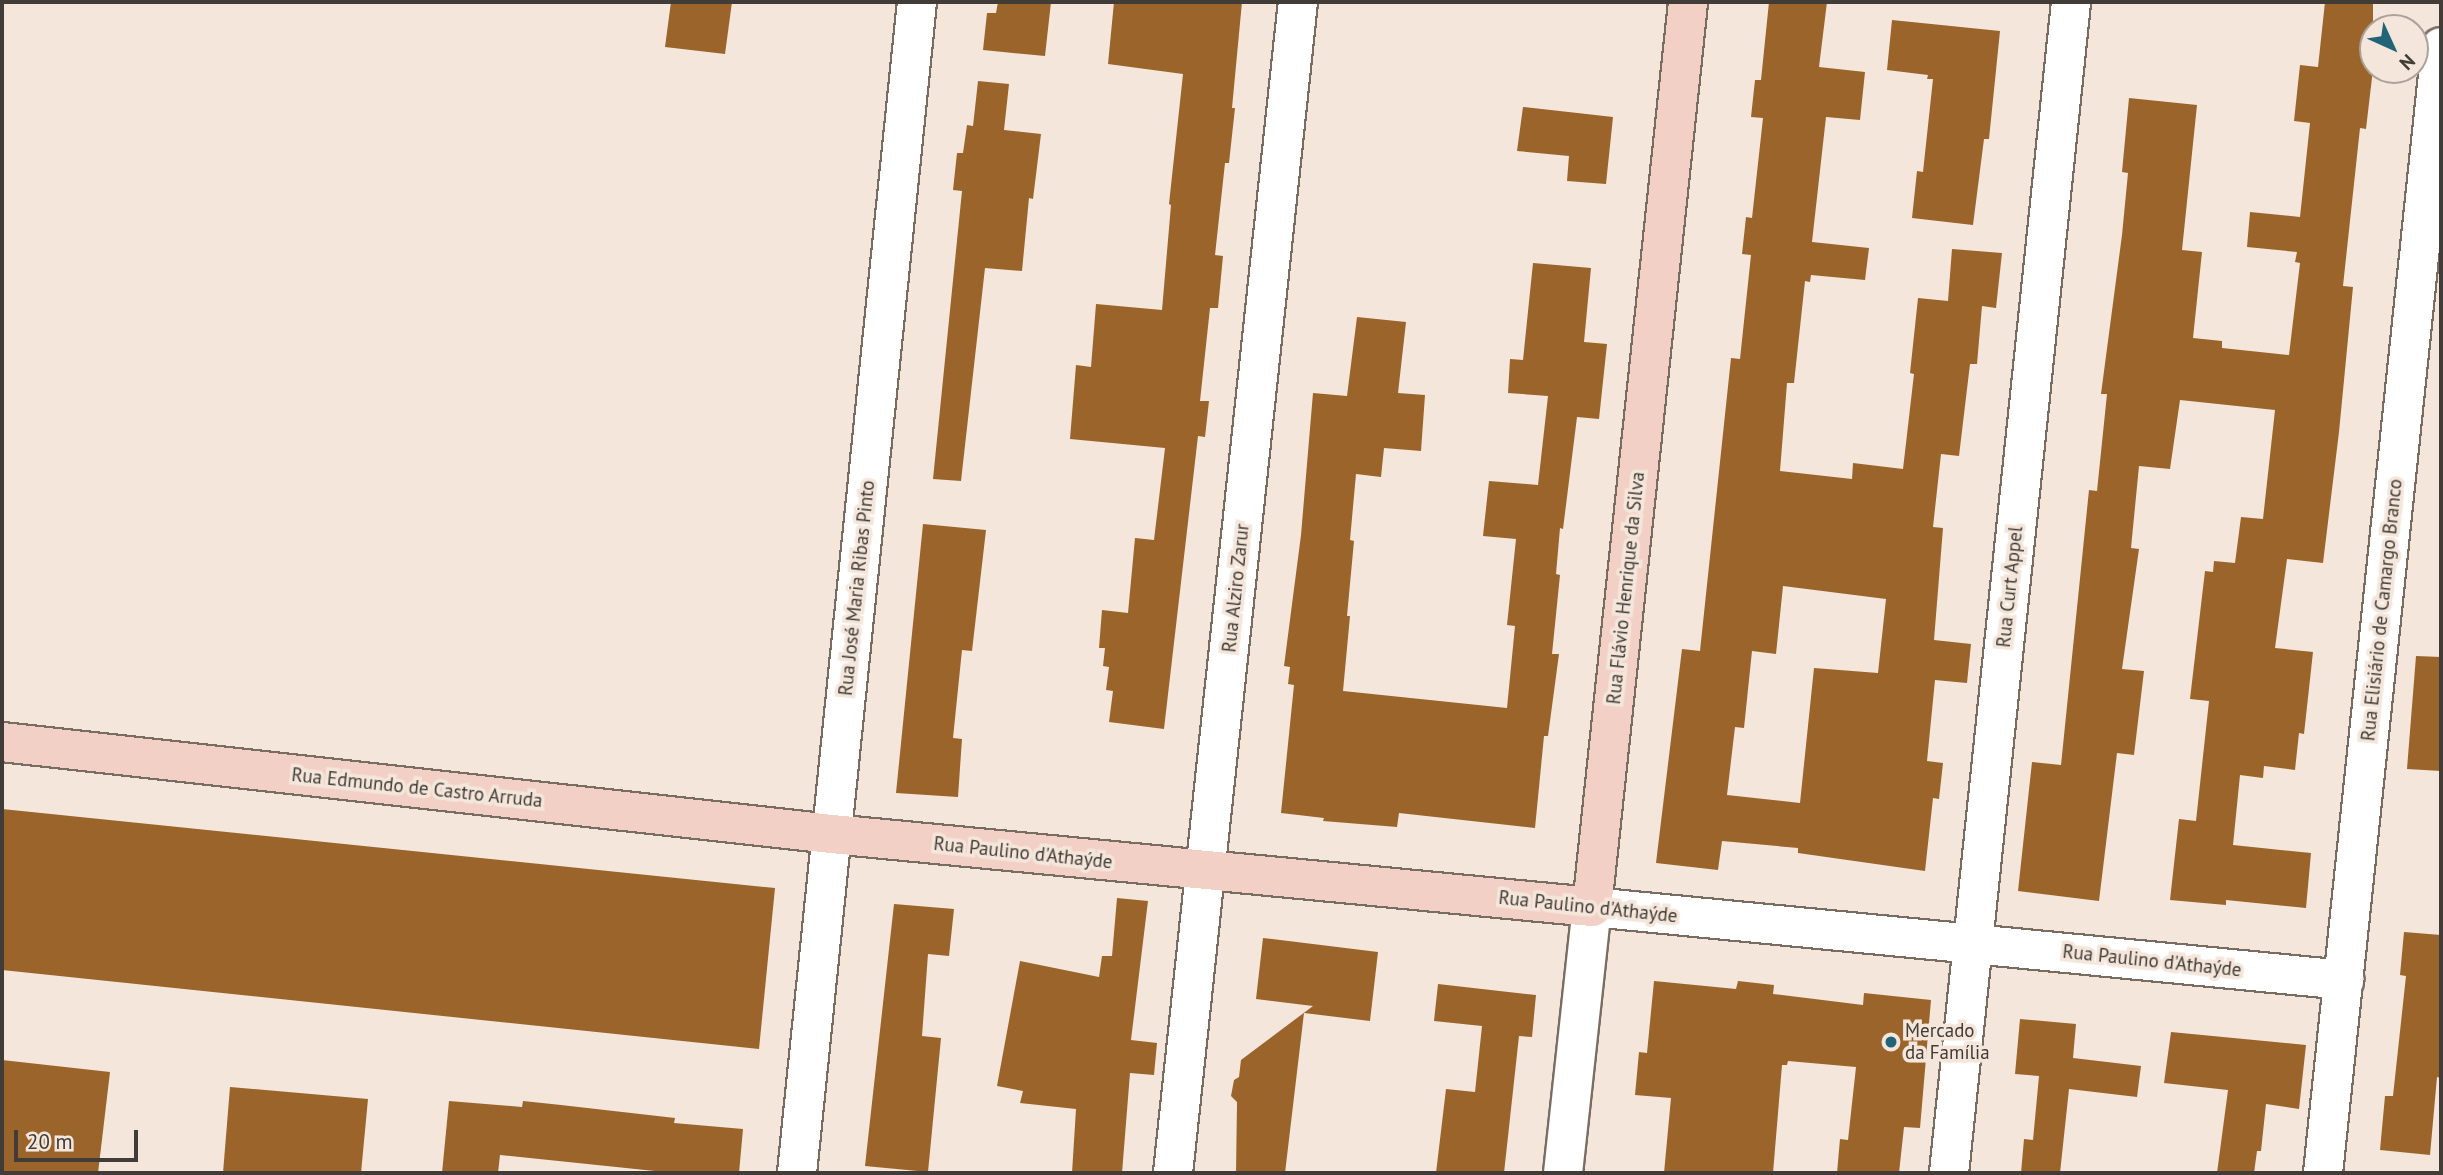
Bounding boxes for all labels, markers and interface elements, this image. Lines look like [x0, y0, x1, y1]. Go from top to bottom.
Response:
north arrow [2359, 14, 2429, 84]
text: N [2395, 50, 2420, 75]
street label: Rua Flávio Henrique da Silva [1602, 471, 1650, 705]
street label: Rua Elisiário de Camargo Branco [2357, 478, 2407, 742]
street label: Rua José Maria Ribas Pinto [834, 479, 880, 697]
street label: Rua Alziro Zarur [1218, 522, 1254, 654]
street label: Rua Curt Appel [1992, 525, 2028, 649]
street label: Rua Edmundo de Castro Arruda [290, 763, 544, 813]
street label: Rua Paulino d'Athaýde [932, 832, 1114, 874]
street label: Rua Paulino d'Athaýde [1497, 886, 1679, 928]
street label: Rua Paulino d'Athaýde [2061, 940, 2243, 982]
place label: Mercado da Família [1905, 1020, 1990, 1064]
marker: Mercado da Família [1883, 1034, 1899, 1050]
scale bar [18, 1116, 142, 1160]
text: 20 m [27, 1128, 73, 1155]

